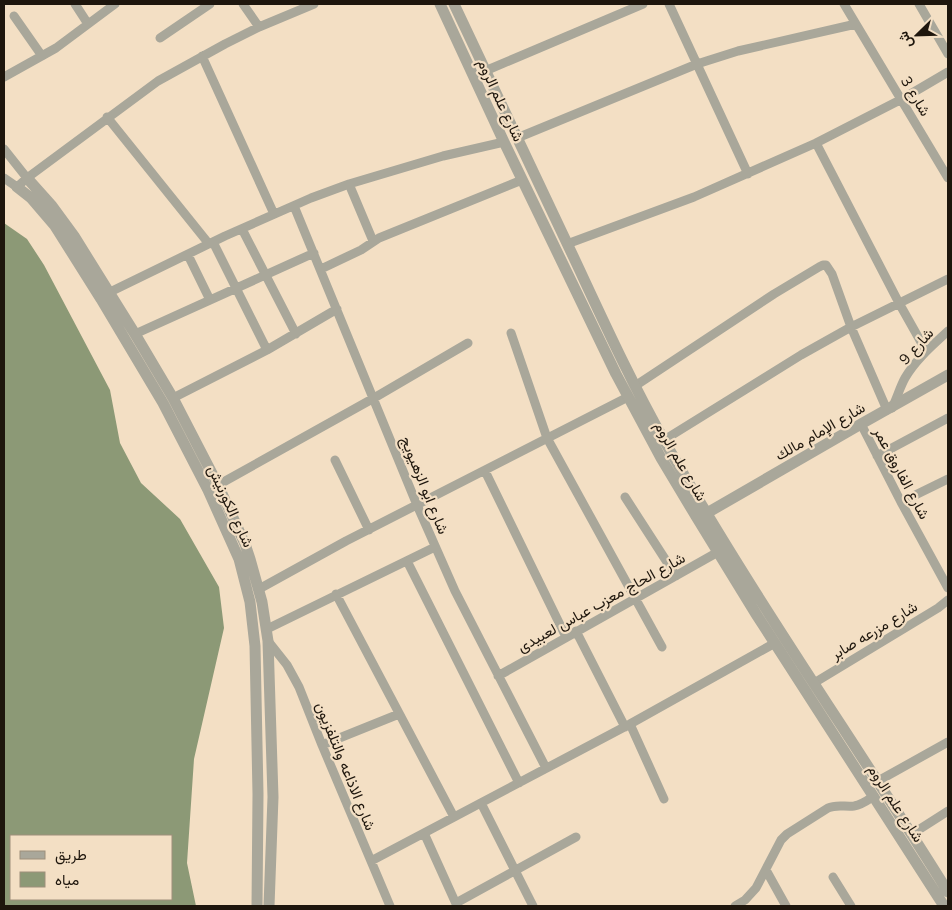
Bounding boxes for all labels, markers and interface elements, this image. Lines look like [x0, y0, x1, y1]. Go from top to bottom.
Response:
north arrow [892, 10, 942, 60]
text: ش [893, 29, 917, 51]
street label: شارع علم الروم [472, 56, 528, 145]
street label: شارع 3 [895, 73, 935, 121]
street label: شارع 9 [895, 324, 939, 370]
street label: شارع الإمام مالك [772, 398, 870, 466]
street label: شارع علم الروم [649, 418, 712, 505]
street label: شارع الفاروق عمر [868, 423, 934, 523]
street label: شارع ابو الزهيويج [395, 433, 453, 538]
street label: شارع الكورنيش [202, 462, 258, 551]
street label: شارع الحاج معزب عباس لعبيدى [514, 548, 689, 658]
street label: شارع مزرعه صابر [826, 597, 922, 666]
street label: شارع الاذاعه والتلفزيون [310, 699, 380, 834]
street label: شارع علم الروم [862, 760, 928, 847]
legend [10, 835, 172, 900]
text: طريق [55, 845, 87, 865]
text: مياه [55, 870, 79, 889]

